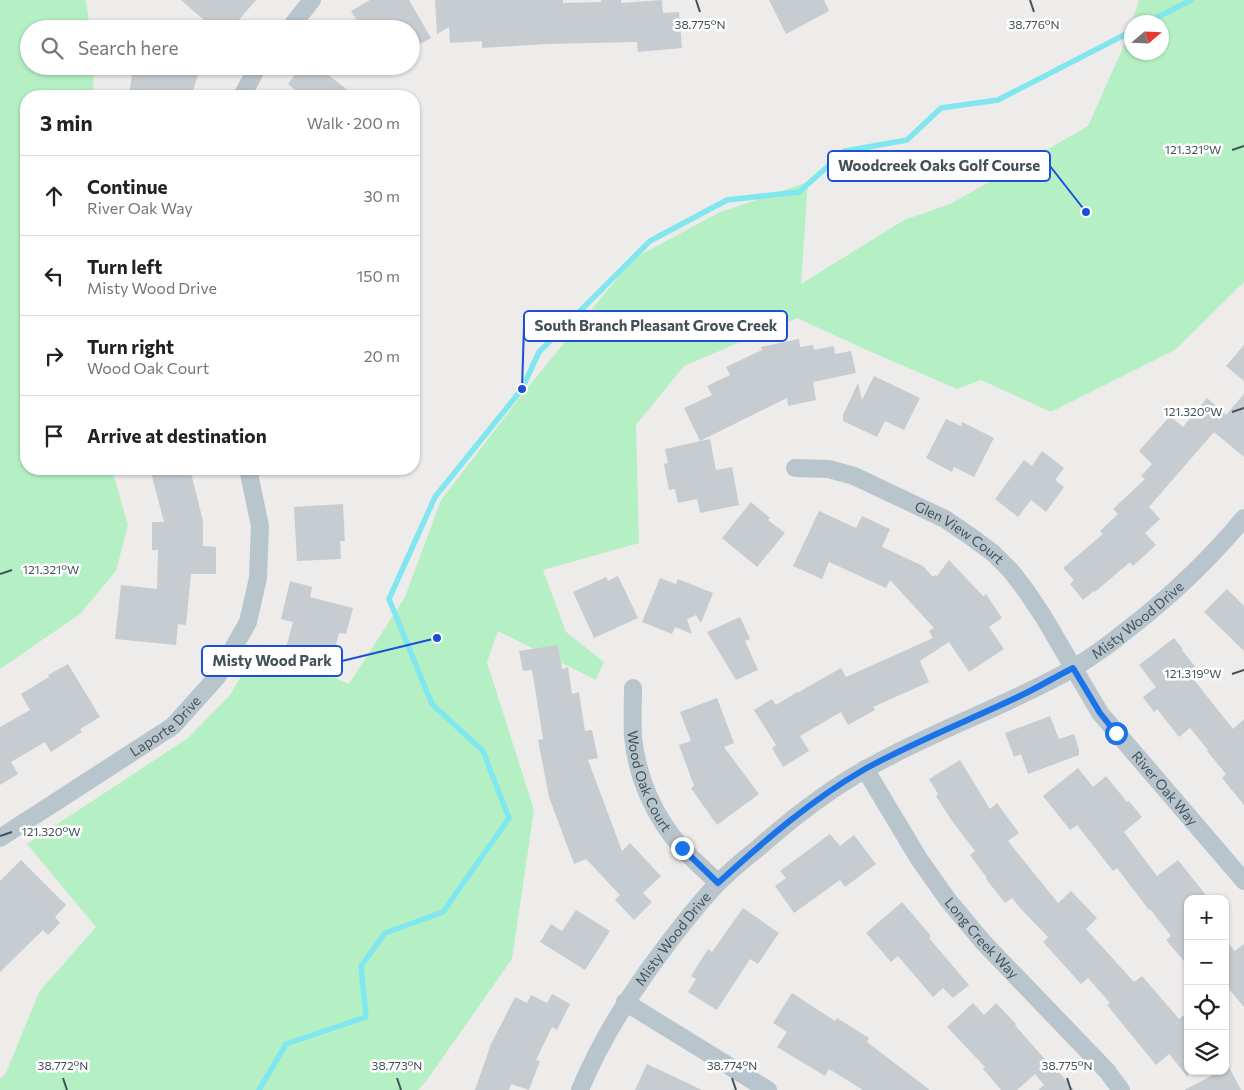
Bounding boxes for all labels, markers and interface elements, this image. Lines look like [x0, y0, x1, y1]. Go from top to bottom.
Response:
north arrow [1124, 15, 1169, 60]
text: 38.775°N [675, 17, 725, 31]
text: 38.776°N [1008, 17, 1060, 31]
search box [20, 20, 420, 75]
icon: search [38, 34, 66, 62]
text: Search here [78, 36, 178, 59]
text: 3 min [40, 110, 93, 135]
text: Walk · 200 m [307, 113, 400, 132]
text: 121.321°W [1165, 142, 1221, 156]
callout: Woodcreek Oaks Golf Course [828, 151, 1050, 181]
text: Woodcreek Oaks Golf Course [838, 156, 1040, 174]
text: Continue [87, 175, 167, 198]
icon: ahead [40, 182, 68, 210]
text: 30 m [363, 186, 400, 205]
text: River Oak Way [87, 198, 193, 217]
text: Turn left [87, 255, 162, 278]
icon: left [40, 262, 68, 290]
text: 150 m [357, 266, 400, 285]
text: Misty Wood Drive [87, 278, 217, 297]
callout: South Branch Pleasant Grove Creek [524, 311, 787, 341]
text: South Branch Pleasant Grove Creek [535, 316, 778, 334]
text: Turn right [87, 335, 174, 358]
icon: right [40, 342, 68, 370]
text: 20 m [364, 346, 400, 365]
text: Wood Oak Court [87, 358, 209, 377]
text: 121.320°W [1164, 404, 1222, 418]
icon: arrive [40, 422, 68, 450]
text: Arrive at destination [87, 424, 267, 447]
street label: Glen View Court [912, 497, 1008, 568]
text: 121.321°W [23, 562, 79, 576]
street label: Misty Wood Drive [1088, 577, 1187, 662]
callout: Misty Wood Park [202, 646, 342, 676]
text: Misty Wood Park [212, 651, 332, 669]
text: 121.319°W [1165, 666, 1221, 680]
street label: Laporte Drive [126, 692, 204, 760]
route start [1105, 722, 1128, 745]
street label: Wood Oak Court [624, 730, 675, 835]
street label: River Oak Way [1128, 747, 1202, 829]
text: 121.320°W [22, 824, 80, 838]
route end [671, 837, 694, 860]
street label: Misty Wood Drive [631, 888, 714, 989]
street label: Long Creek Way [942, 894, 1022, 982]
map controls [1184, 895, 1229, 1075]
button: + [1184, 895, 1229, 940]
button: − [1184, 940, 1229, 985]
button: locate [1184, 985, 1229, 1030]
button: layers [1184, 1030, 1229, 1075]
text: 38.772°N [38, 1058, 88, 1072]
text: 38.773°N [372, 1058, 422, 1072]
text: 38.774°N [707, 1058, 757, 1072]
text: 38.775°N [1042, 1058, 1092, 1072]

